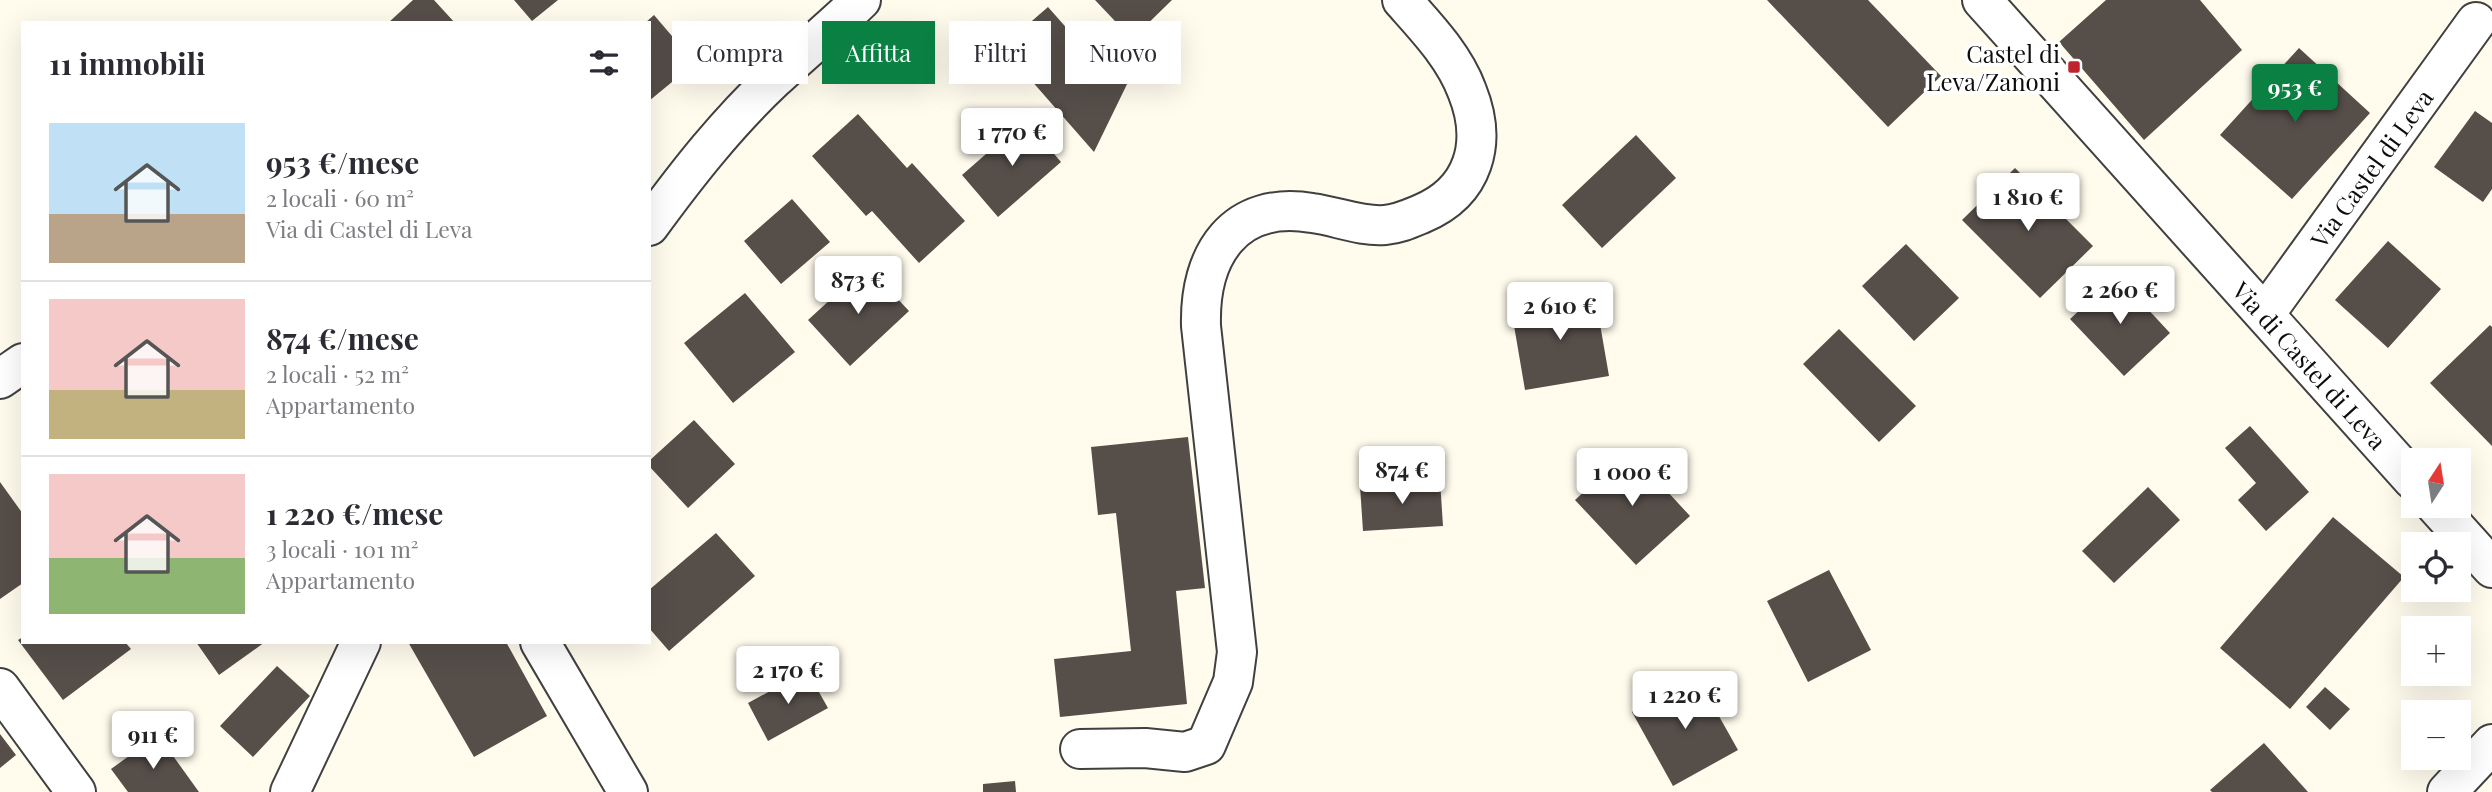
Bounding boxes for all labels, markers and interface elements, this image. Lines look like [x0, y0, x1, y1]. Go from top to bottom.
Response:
chip: Compra [672, 21, 808, 84]
chip: Affitta [822, 21, 935, 84]
chip: Filtri [949, 21, 1051, 84]
chip: Nuovo [1065, 21, 1181, 84]
place label: Castel di Leva/Zanoni [1926, 37, 2060, 97]
text: 11 immobili [49, 43, 205, 83]
icon: filters [585, 44, 623, 82]
marker: Castel di Leva/Zanoni [2066, 59, 2082, 75]
pin: 953 € [2246, 64, 2344, 124]
text: 953 € [2268, 71, 2322, 102]
street label: Via Castel di Leva [2302, 82, 2439, 254]
pin: 1 770 € [947, 108, 1077, 168]
text: 1 770 € [977, 115, 1047, 146]
text: 953 €/mese [266, 142, 419, 182]
icon: home [105, 151, 189, 235]
pin: 1 810 € [1963, 174, 2093, 233]
text: 1 810 € [1993, 180, 2063, 211]
text: 2 locali · 60 m² [266, 182, 414, 213]
text: Via di Castel di Leva [266, 213, 472, 244]
pin: 873 € [809, 256, 907, 316]
text: 873 € [831, 263, 885, 294]
pin: 2 260 € [2055, 266, 2185, 326]
text: 2 260 € [2082, 273, 2158, 304]
street label: Via di Castel di Leva [2225, 274, 2394, 456]
pin: 2 610 € [1495, 282, 1625, 342]
text: 2 610 € [1523, 289, 1597, 320]
text: 874 €/mese [266, 318, 419, 358]
icon: home [105, 327, 189, 411]
text: 2 locali · 52 m² [266, 358, 409, 389]
text: Appartamento [266, 389, 415, 420]
pin: 874 € [1353, 447, 1451, 506]
pin: 1 000 € [1567, 448, 1697, 508]
north arrow [2401, 448, 2471, 518]
map controls [2401, 448, 2471, 770]
text: 874 € [1375, 453, 1429, 484]
text: 1 000 € [1593, 455, 1671, 486]
text: 1 220 €/mese [266, 493, 443, 533]
icon: home [105, 502, 189, 586]
button: locate [2401, 532, 2471, 602]
text: 3 locali · 101 m² [266, 533, 419, 564]
text: Appartamento [266, 564, 415, 595]
button: + [2401, 616, 2471, 686]
pin: 2 170 € [723, 646, 853, 706]
text: 2 170 € [752, 653, 824, 684]
pin: 1 220 € [1620, 672, 1750, 731]
text: 1 220 € [1649, 678, 1721, 709]
button: − [2401, 700, 2471, 770]
pin: 911 € [104, 712, 202, 771]
text: 911 € [128, 718, 178, 749]

